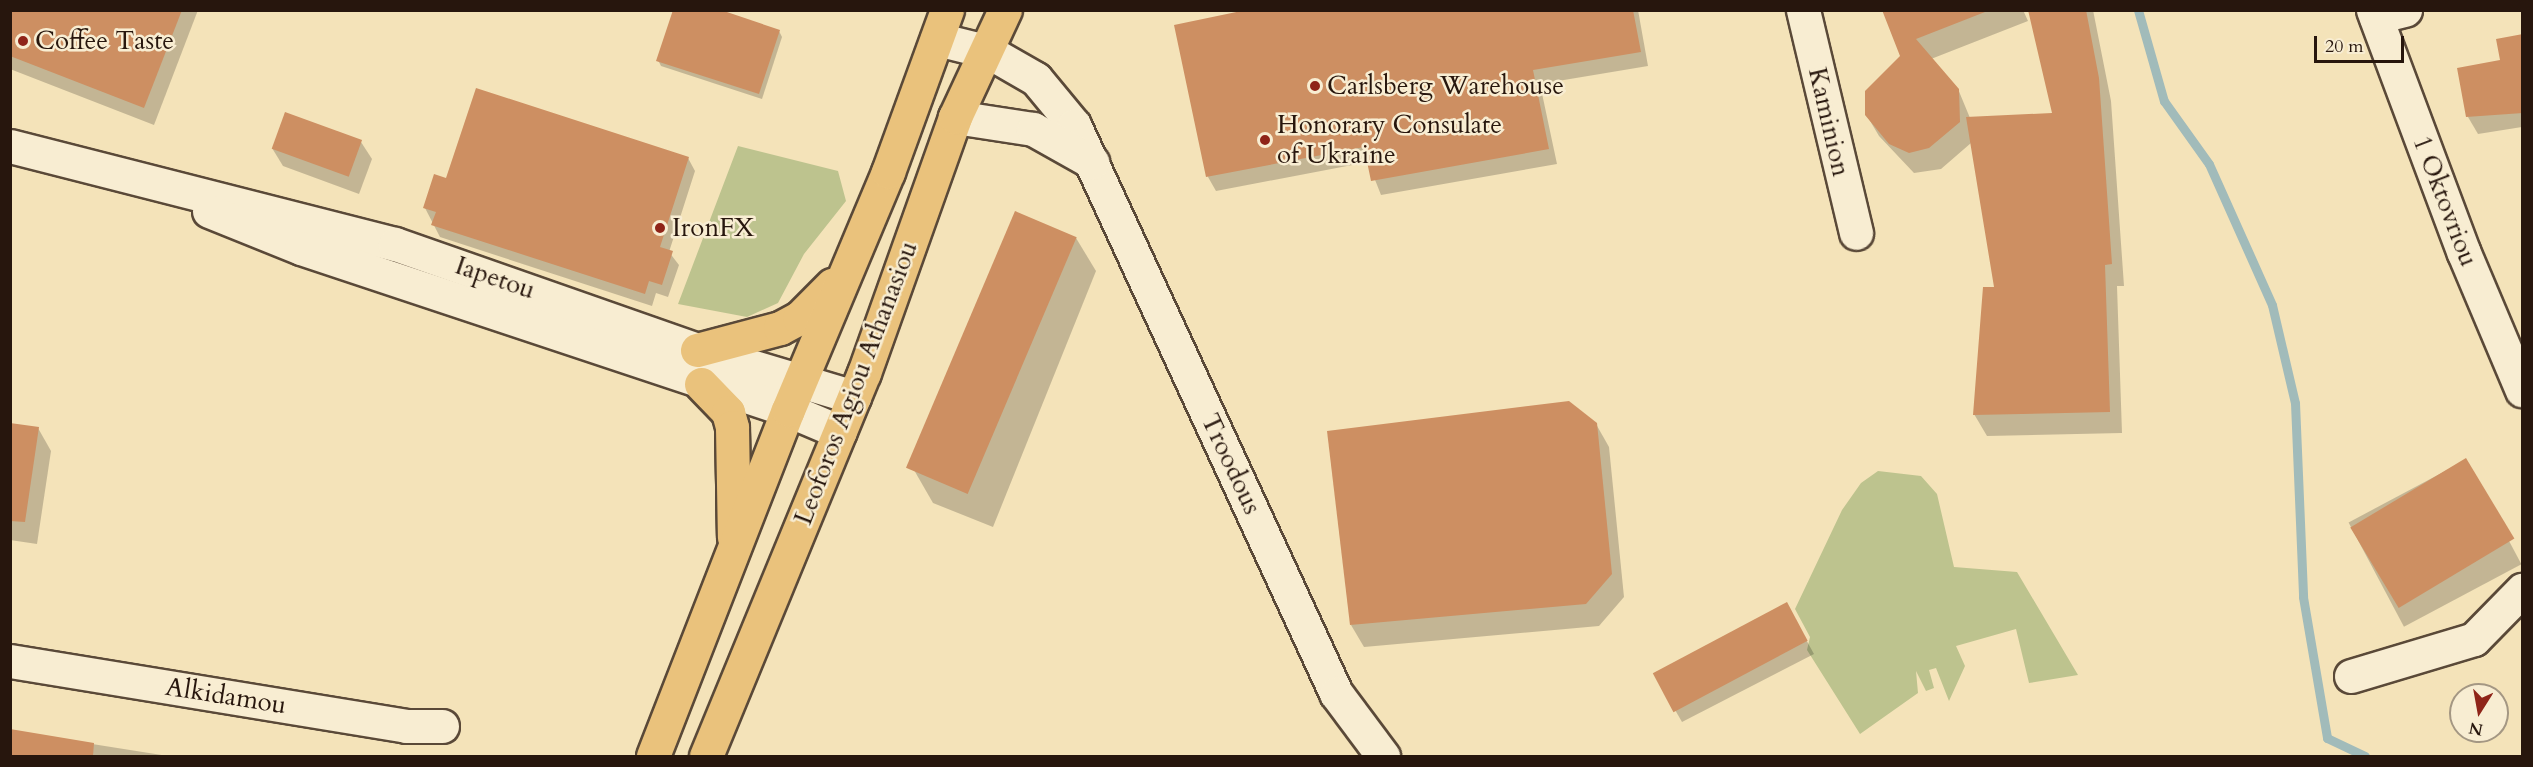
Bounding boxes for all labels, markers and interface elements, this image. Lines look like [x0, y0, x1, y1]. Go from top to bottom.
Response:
scale bar [2317, 24, 2407, 62]
place label: Coffee Taste [35, 25, 174, 57]
marker: Coffee Taste [16, 34, 30, 48]
text: 20 m [2325, 34, 2364, 59]
street label: Kaminion [1801, 65, 1857, 179]
place label: Carlsberg Warehouse [1327, 70, 1564, 102]
marker: Carlsberg Warehouse [1308, 79, 1322, 93]
place label: Honorary Consulate of Ukraine [1277, 109, 1502, 170]
street label: 1 Oktovriou [2406, 131, 2484, 271]
marker: Honorary Consulate of Ukraine [1258, 133, 1272, 147]
place label: IronFX [672, 212, 754, 244]
marker: IronFX [653, 221, 667, 235]
street label: Leoforos Agiou Athanasiou [787, 237, 925, 529]
street label: Iapetou [451, 250, 539, 306]
street label: Troodous [1194, 409, 1268, 519]
street label: Alkidamou [163, 671, 289, 721]
north arrow [2449, 683, 2509, 743]
text: N [2467, 717, 2485, 741]

